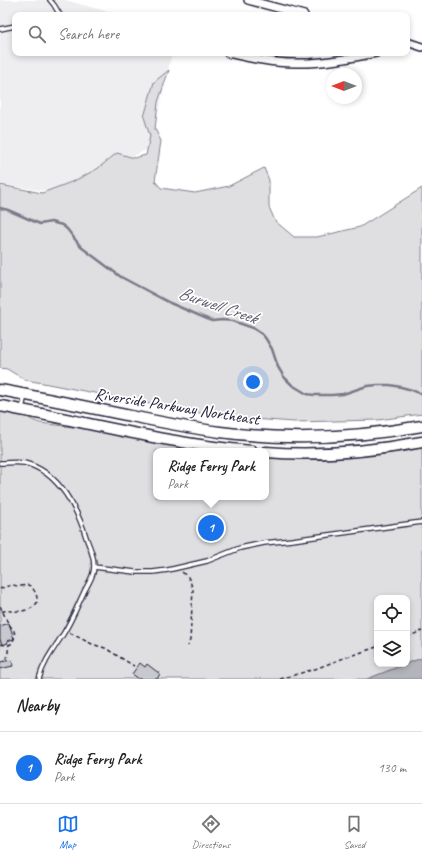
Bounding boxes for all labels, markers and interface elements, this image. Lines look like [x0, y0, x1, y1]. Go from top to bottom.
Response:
search box [12, 12, 410, 56]
icon: search [26, 23, 48, 45]
text: Search here [58, 25, 119, 44]
north arrow [326, 68, 362, 104]
water label: Burwell Creek [176, 281, 263, 330]
your location [243, 372, 263, 392]
street label: Riverside Parkway Northeast [93, 383, 263, 430]
popup [153, 448, 269, 500]
text: Ridge Ferry Park [167, 457, 255, 476]
text: Park [167, 476, 188, 492]
pin: 1 [198, 513, 224, 543]
map controls [374, 595, 410, 667]
button: locate [374, 595, 410, 631]
button: layers [374, 631, 410, 667]
text: Nearby [16, 695, 59, 716]
text: Ridge Ferry Park [54, 750, 141, 769]
text: 1 [26, 760, 32, 776]
text: 130 m [378, 760, 406, 776]
text: Park [54, 769, 75, 785]
tab: Map [57, 813, 79, 851]
tab: Directions [192, 813, 230, 851]
tab: Saved [343, 813, 365, 851]

